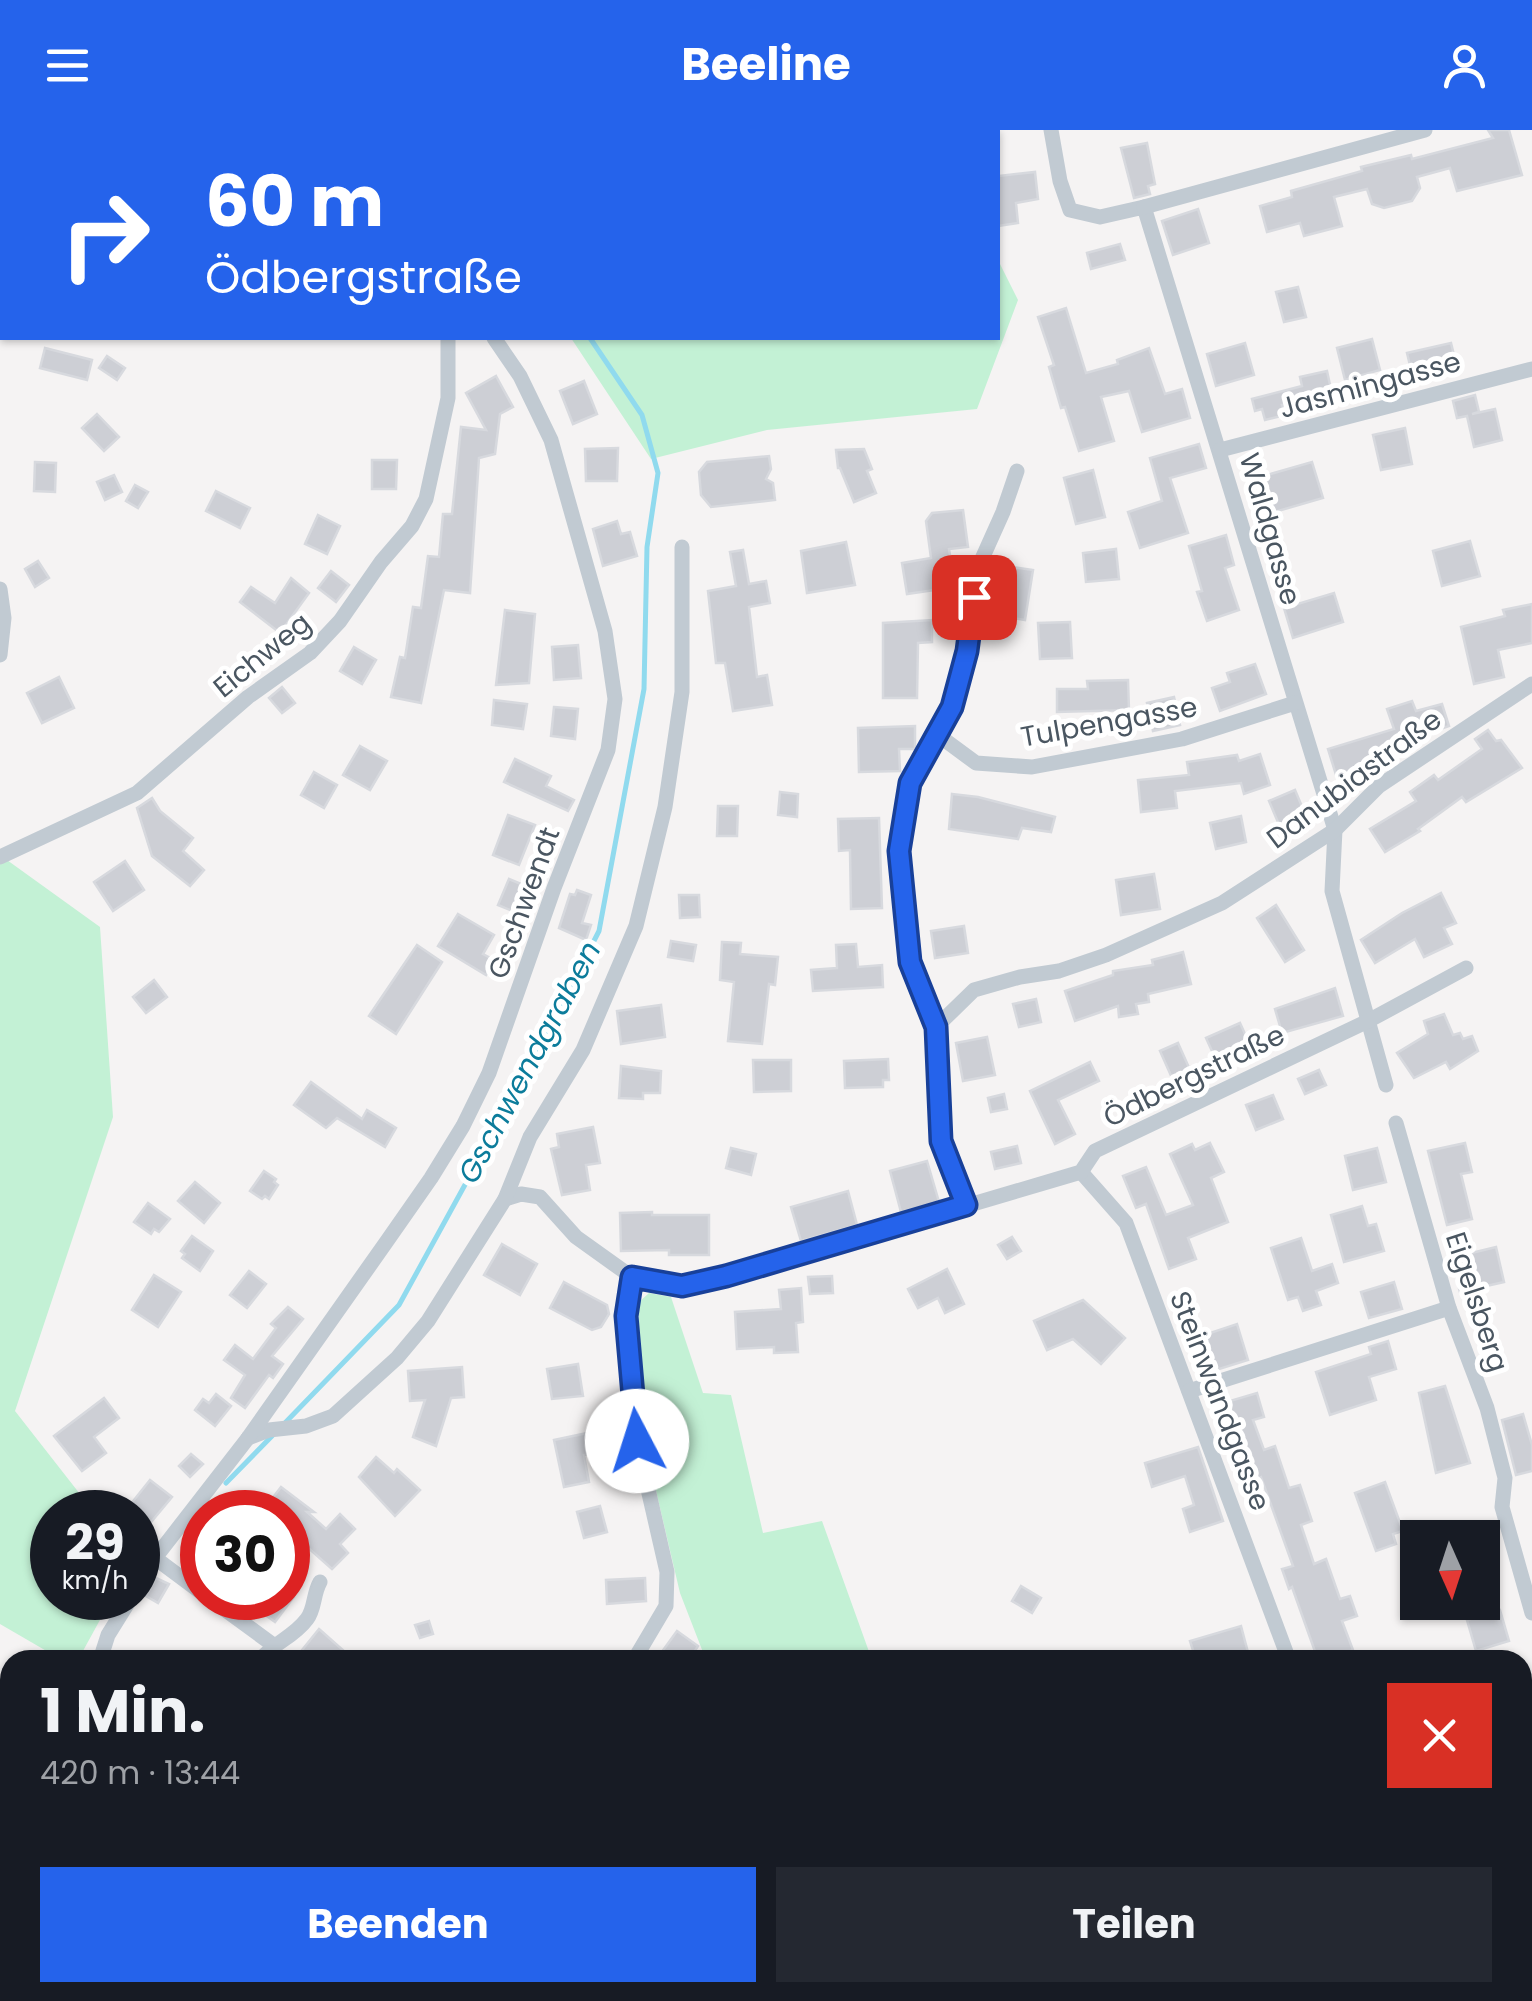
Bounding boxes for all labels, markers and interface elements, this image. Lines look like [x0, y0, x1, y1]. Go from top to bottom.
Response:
text: Beeline [681, 33, 851, 96]
icon: menu [40, 38, 95, 93]
icon: person [1437, 38, 1492, 93]
text: 60 m [205, 152, 384, 251]
icon: right [40, 170, 170, 300]
text: Ödbergstraße [205, 246, 522, 309]
street label: Jasmingasse [1275, 342, 1465, 428]
street label: Waldgasse [1230, 448, 1310, 610]
pin [932, 555, 1017, 640]
icon: arrive [947, 570, 1002, 625]
street label: Eichweg [205, 604, 319, 706]
street label: Tulpengasse [1018, 687, 1200, 757]
street label: Danubiastraße [1258, 700, 1450, 858]
street label: Gschwendt [479, 822, 569, 984]
water label: Gschwendgraben [447, 933, 611, 1191]
street label: Ödbergstraße [1097, 1015, 1291, 1137]
street label: Eigelsberg [1436, 1227, 1518, 1377]
street label: Steinwandgasse [1160, 1286, 1280, 1516]
position arrow [585, 1389, 689, 1493]
speed limit sign: 30 [180, 1490, 310, 1620]
text: 29 [65, 1507, 125, 1578]
north arrow [1400, 1520, 1500, 1620]
map controls [1400, 1520, 1500, 1620]
text: km/h [62, 1563, 128, 1598]
text: 1 Min. [40, 1669, 205, 1753]
button: close [1387, 1683, 1492, 1788]
text: 420 m · 13:44 [40, 1750, 240, 1795]
button: Beenden [40, 1867, 756, 1982]
button: Teilen [776, 1867, 1492, 1982]

